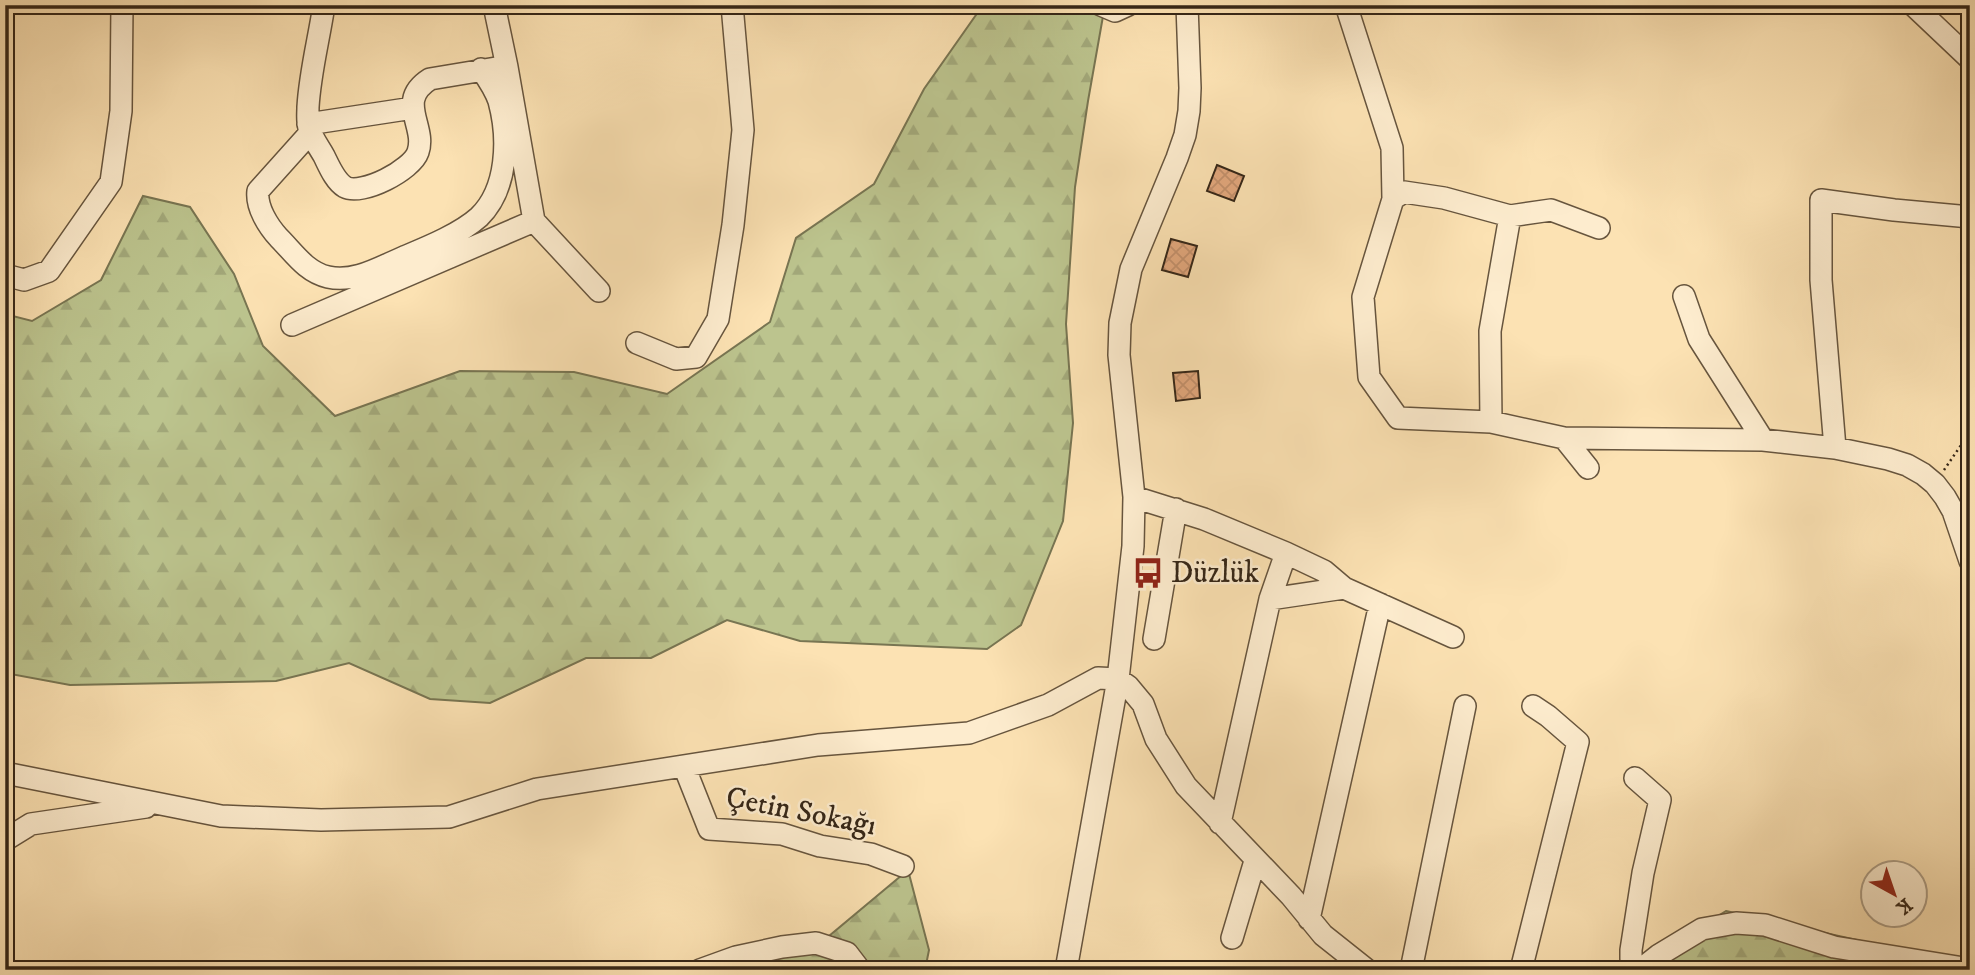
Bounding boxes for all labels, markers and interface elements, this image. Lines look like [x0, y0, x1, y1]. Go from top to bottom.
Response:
place label: Düzlük [1171, 555, 1259, 592]
bus stop icon: Düzlük [1131, 556, 1165, 590]
street label: Çetin Sokağı [723, 779, 879, 845]
north arrow [1860, 860, 1930, 930]
text: K [1891, 893, 1916, 919]

